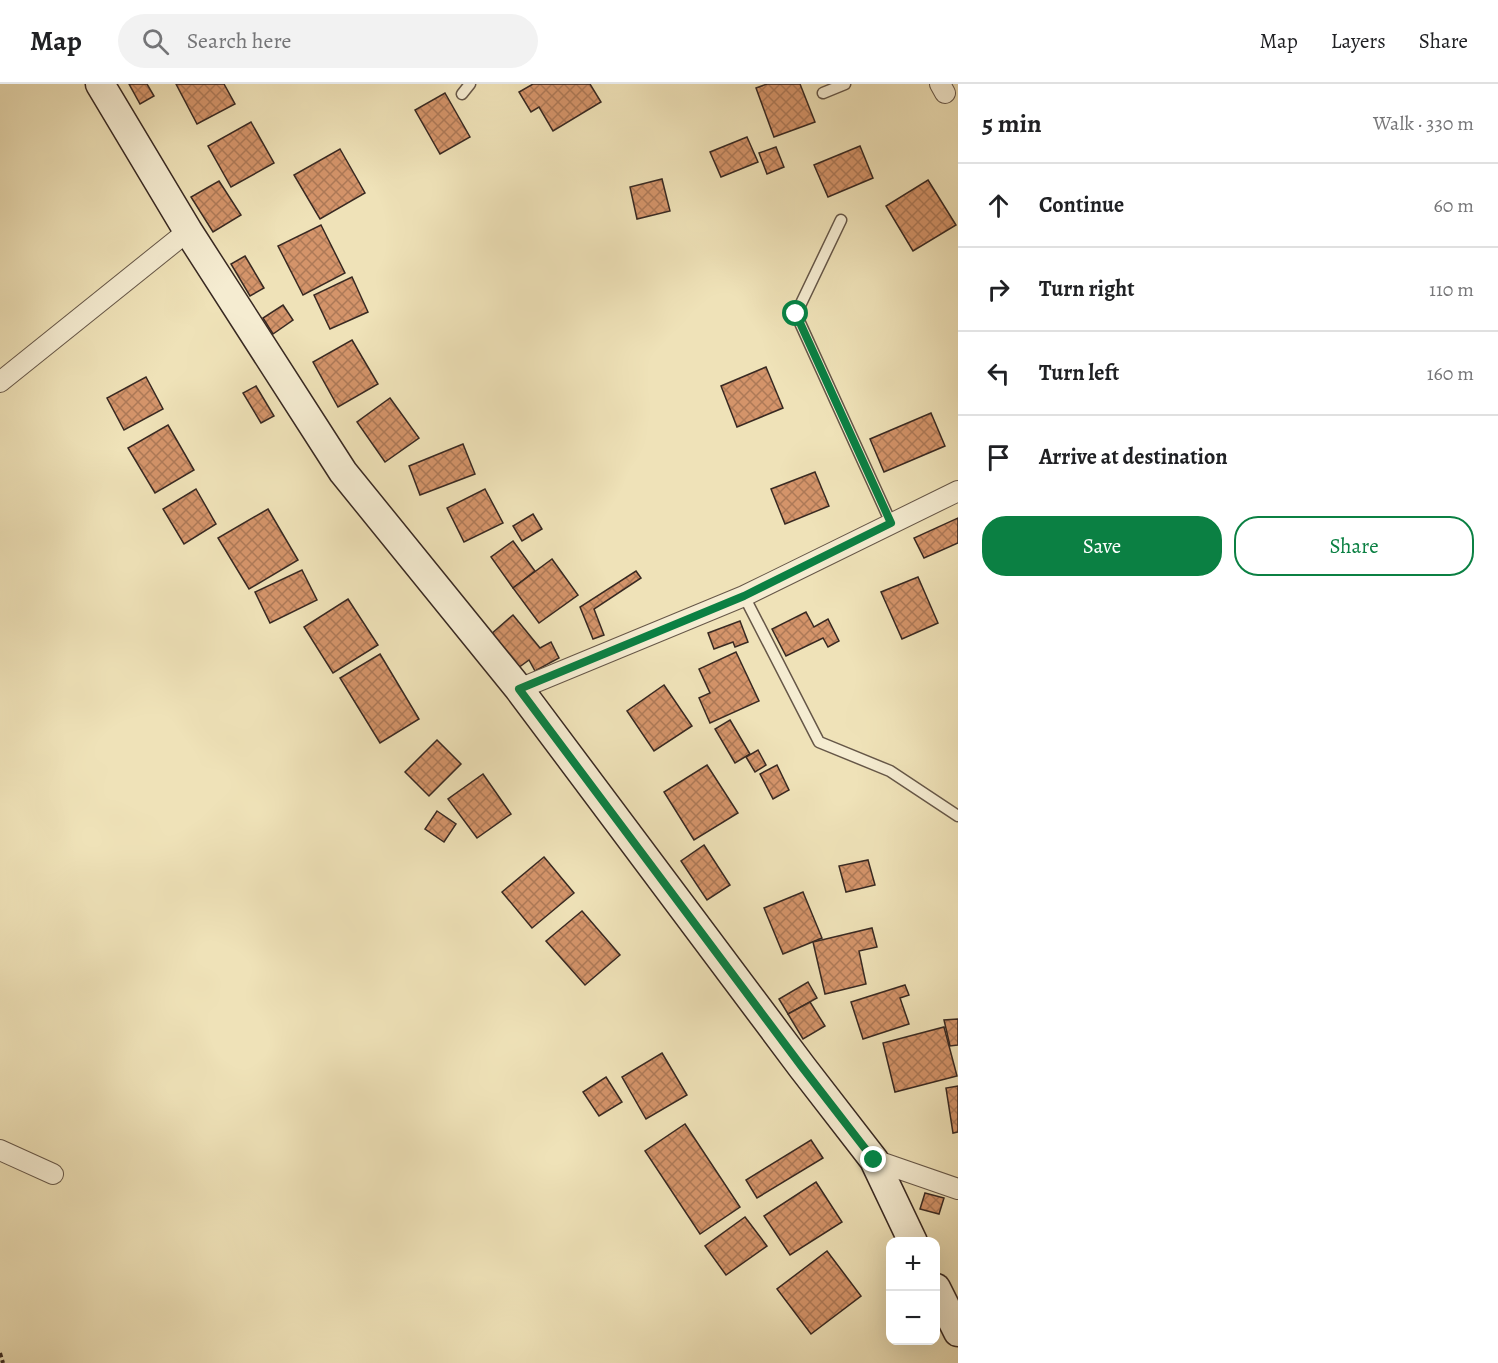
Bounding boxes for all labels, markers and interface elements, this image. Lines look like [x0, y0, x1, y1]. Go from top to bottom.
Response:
search box [118, 14, 538, 68]
text: Map [30, 22, 82, 60]
icon: search [139, 25, 172, 58]
text: Search here [187, 26, 291, 56]
text: Map [1259, 27, 1298, 55]
text: Layers [1331, 27, 1386, 55]
text: Share [1419, 27, 1468, 55]
text: 5 min [982, 106, 1042, 141]
text: Walk · 330 m [1373, 110, 1474, 137]
icon: ahead [982, 189, 1015, 222]
text: Continue [1039, 190, 1124, 220]
text: 60 m [1434, 192, 1474, 219]
icon: right [982, 273, 1015, 306]
text: Turn right [1039, 274, 1135, 304]
text: 110 m [1429, 276, 1474, 303]
route start [782, 300, 808, 326]
icon: left [982, 357, 1015, 390]
text: Turn left [1039, 358, 1119, 388]
text: 160 m [1427, 360, 1474, 387]
icon: arrive [982, 441, 1015, 474]
text: Arrive at destination [1039, 442, 1228, 472]
button: Save [982, 516, 1222, 576]
button: Share [1234, 516, 1474, 576]
route end [860, 1146, 886, 1172]
map controls [886, 1237, 940, 1345]
button: + [886, 1237, 940, 1291]
button: − [886, 1291, 940, 1345]

